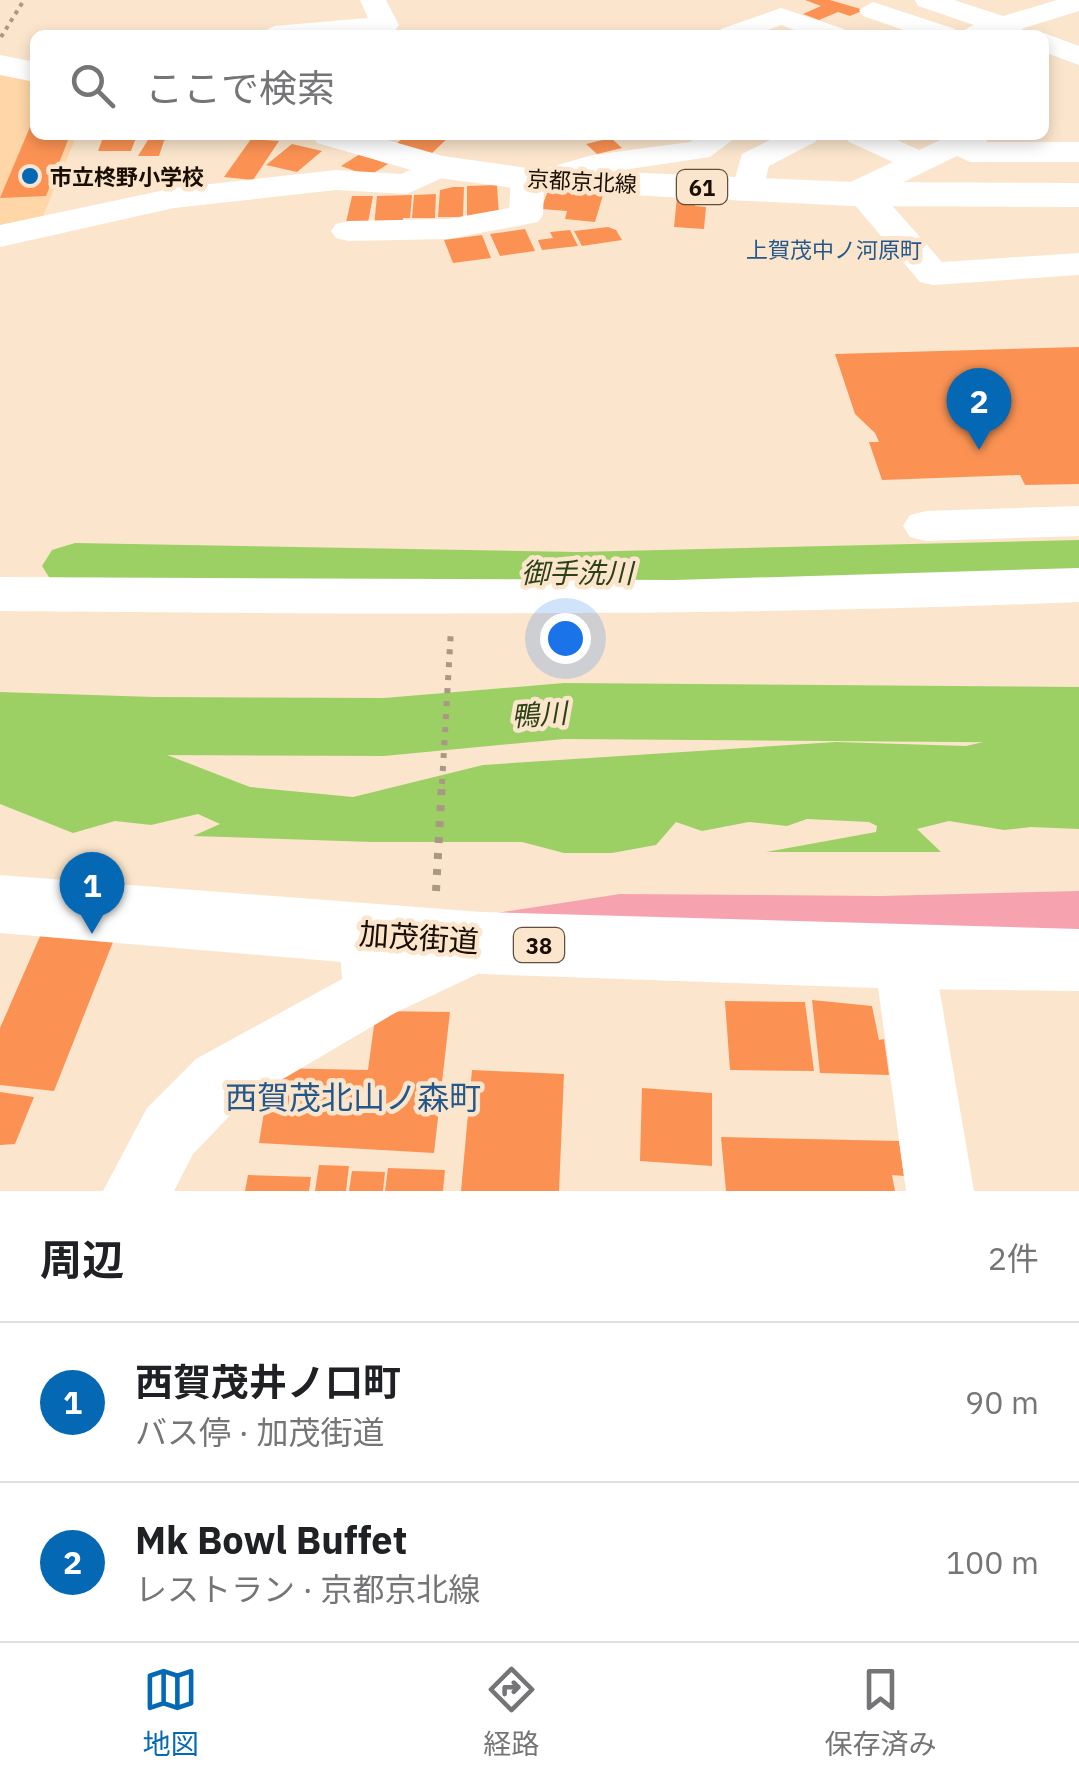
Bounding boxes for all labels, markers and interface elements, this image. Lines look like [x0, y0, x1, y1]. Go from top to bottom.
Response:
search box [30, 30, 1049, 140]
icon: search [65, 58, 120, 113]
text: ここで検索 [145, 63, 335, 112]
place label: 市立柊野小学校 [50, 162, 204, 191]
street label: 京都京北線 [526, 164, 638, 198]
marker: 市立柊野小学校 [19, 165, 41, 187]
road number: 61 [677, 170, 727, 204]
district label: 上賀茂中ノ河原町 [746, 235, 922, 264]
pin: 2 [946, 368, 1012, 450]
water label: 御手洗川 [521, 554, 636, 591]
your location [540, 613, 591, 664]
water label: 鴨川 [510, 693, 571, 734]
pin: 1 [59, 852, 124, 934]
street label: 加茂街道 [358, 913, 480, 961]
road number: 38 [514, 928, 564, 962]
district label: 西賀茂北山ノ森町 [225, 1076, 481, 1118]
text: 周辺 [40, 1232, 124, 1287]
text: 2件 [988, 1237, 1039, 1279]
text: 西賀茂井ノ口町 [135, 1357, 401, 1406]
text: 1 [63, 1381, 82, 1423]
text: 90 m [965, 1381, 1039, 1423]
text: バス停 · 加茂街道 [135, 1411, 385, 1453]
text: Mk Bowl Buffet [135, 1515, 407, 1564]
text: 2 [63, 1541, 82, 1583]
text: 100 m [946, 1541, 1039, 1583]
text: レストラン · 京都京北線 [135, 1568, 481, 1610]
tab: 地図 [142, 1662, 199, 1762]
tab: 経路 [483, 1662, 540, 1762]
tab: 保存済み [824, 1662, 937, 1762]

